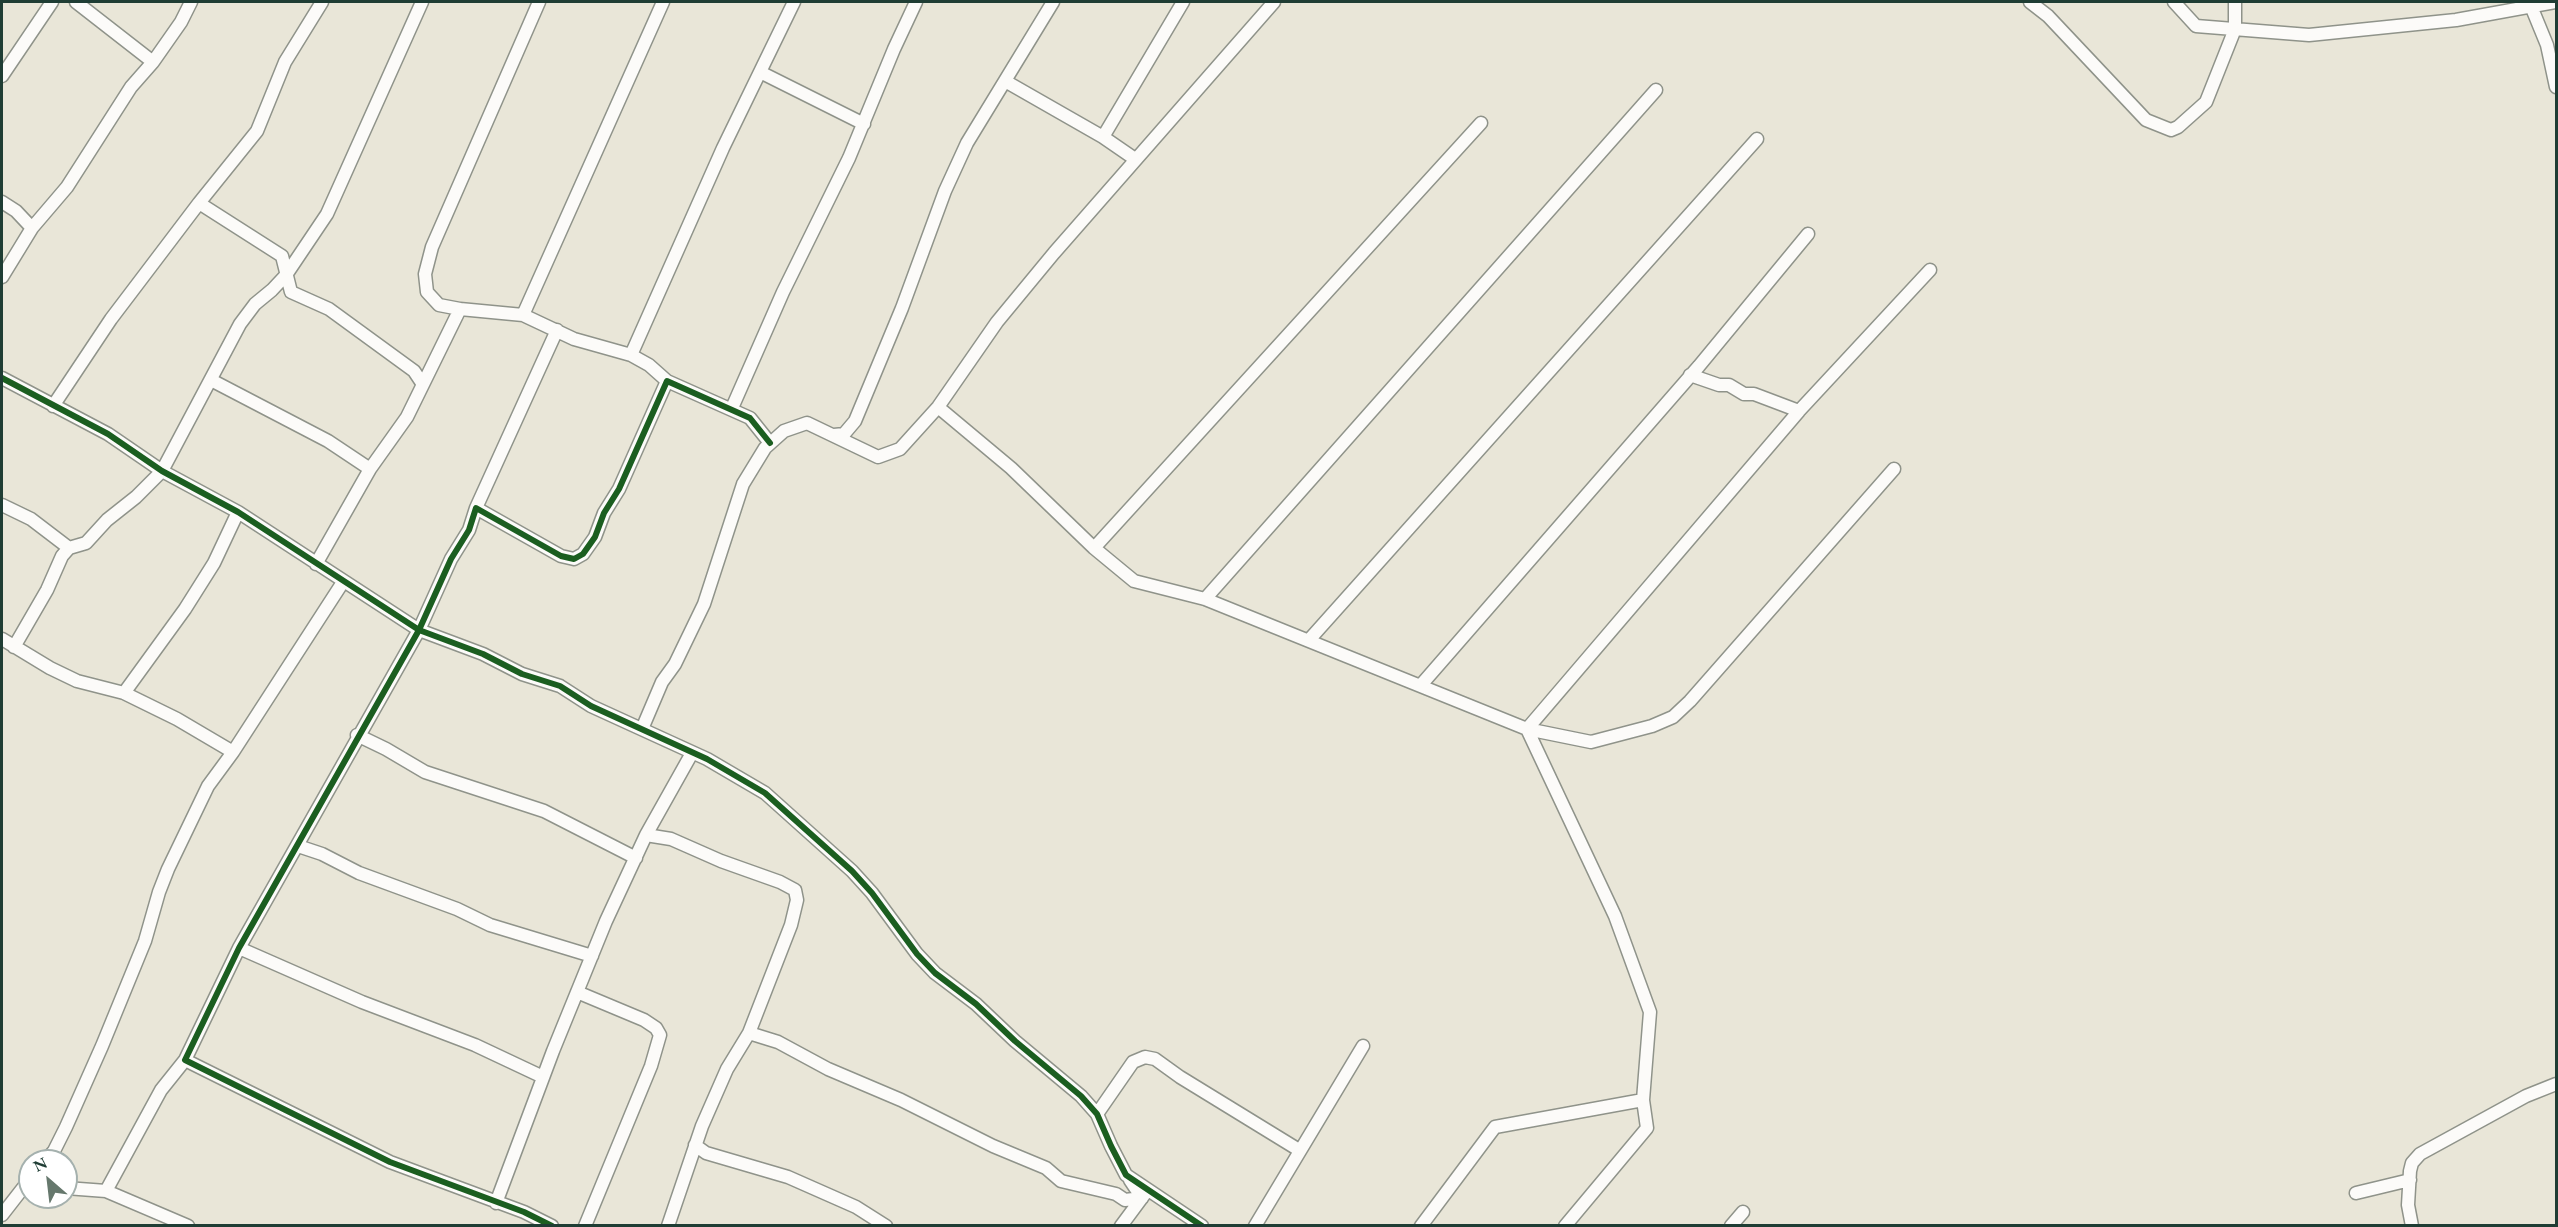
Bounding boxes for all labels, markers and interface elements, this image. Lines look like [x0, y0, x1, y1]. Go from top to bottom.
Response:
north arrow [18, 1149, 78, 1209]
text: N [30, 1152, 51, 1177]

